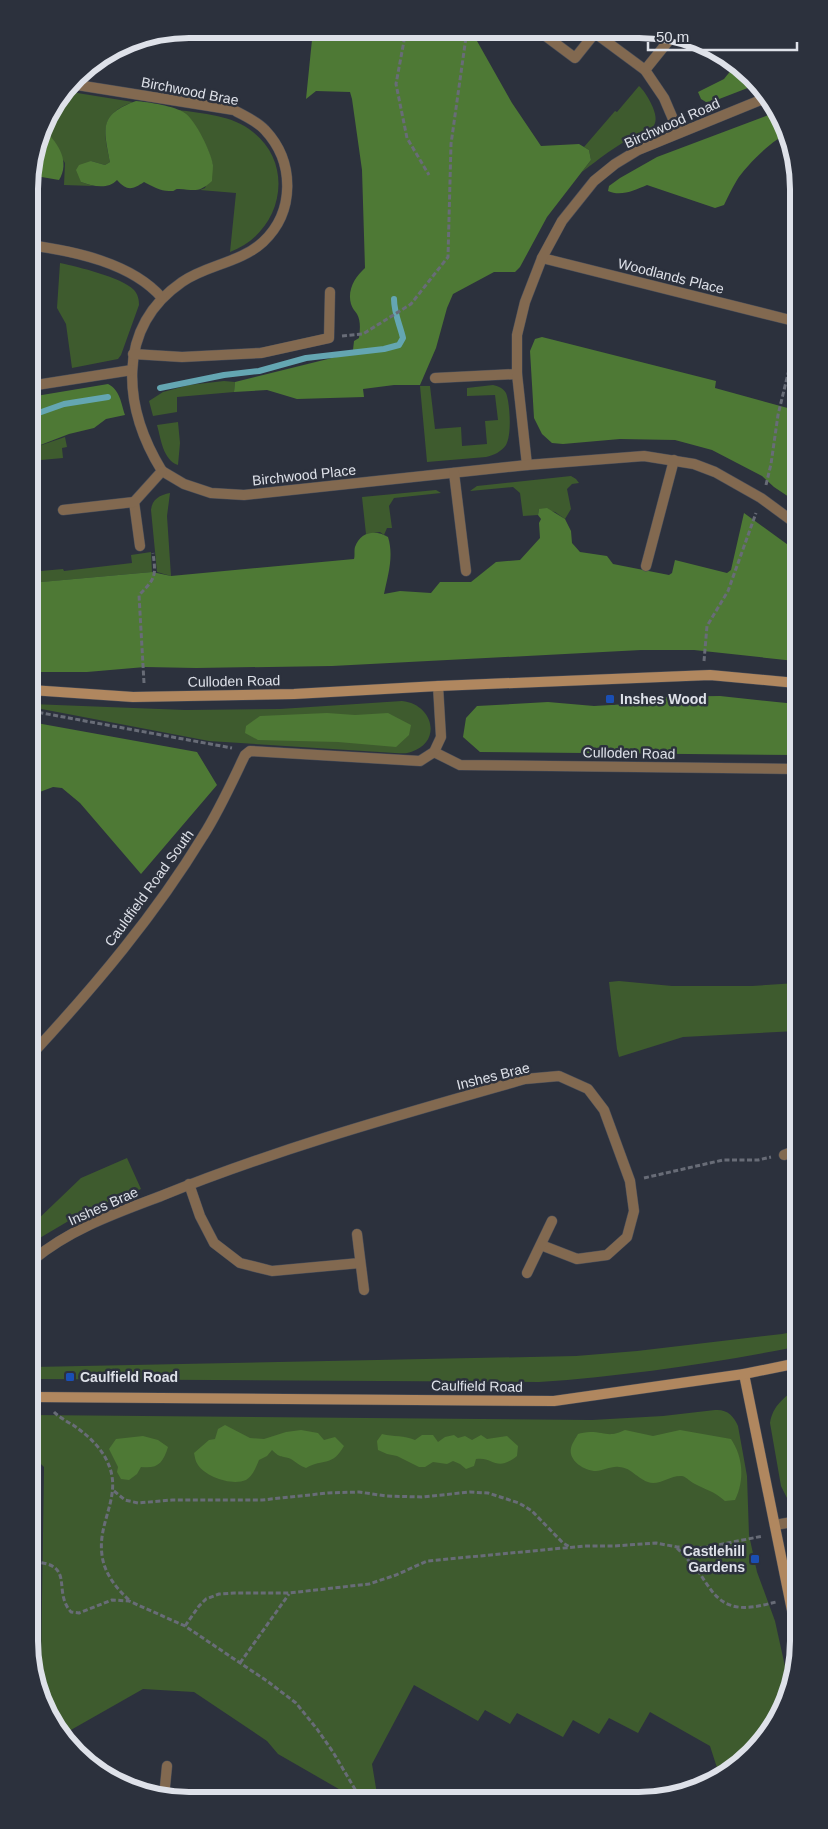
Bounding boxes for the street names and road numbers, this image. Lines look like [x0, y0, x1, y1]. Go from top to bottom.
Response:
street label: Birchwood Brae [140, 74, 240, 108]
street label: Birchwood Road [622, 95, 722, 151]
street label: Woodlands Place [616, 255, 726, 297]
street label: Birchwood Place [251, 462, 357, 488]
street label: Culloden Road [188, 672, 280, 690]
street label: Culloden Road [583, 744, 675, 762]
street label: Cauldfield Road South [101, 827, 197, 949]
street label: Inshes Brae [455, 1059, 531, 1093]
street label: Inshes Brae [66, 1183, 141, 1229]
street label: Caulfield Road [431, 1377, 523, 1395]

